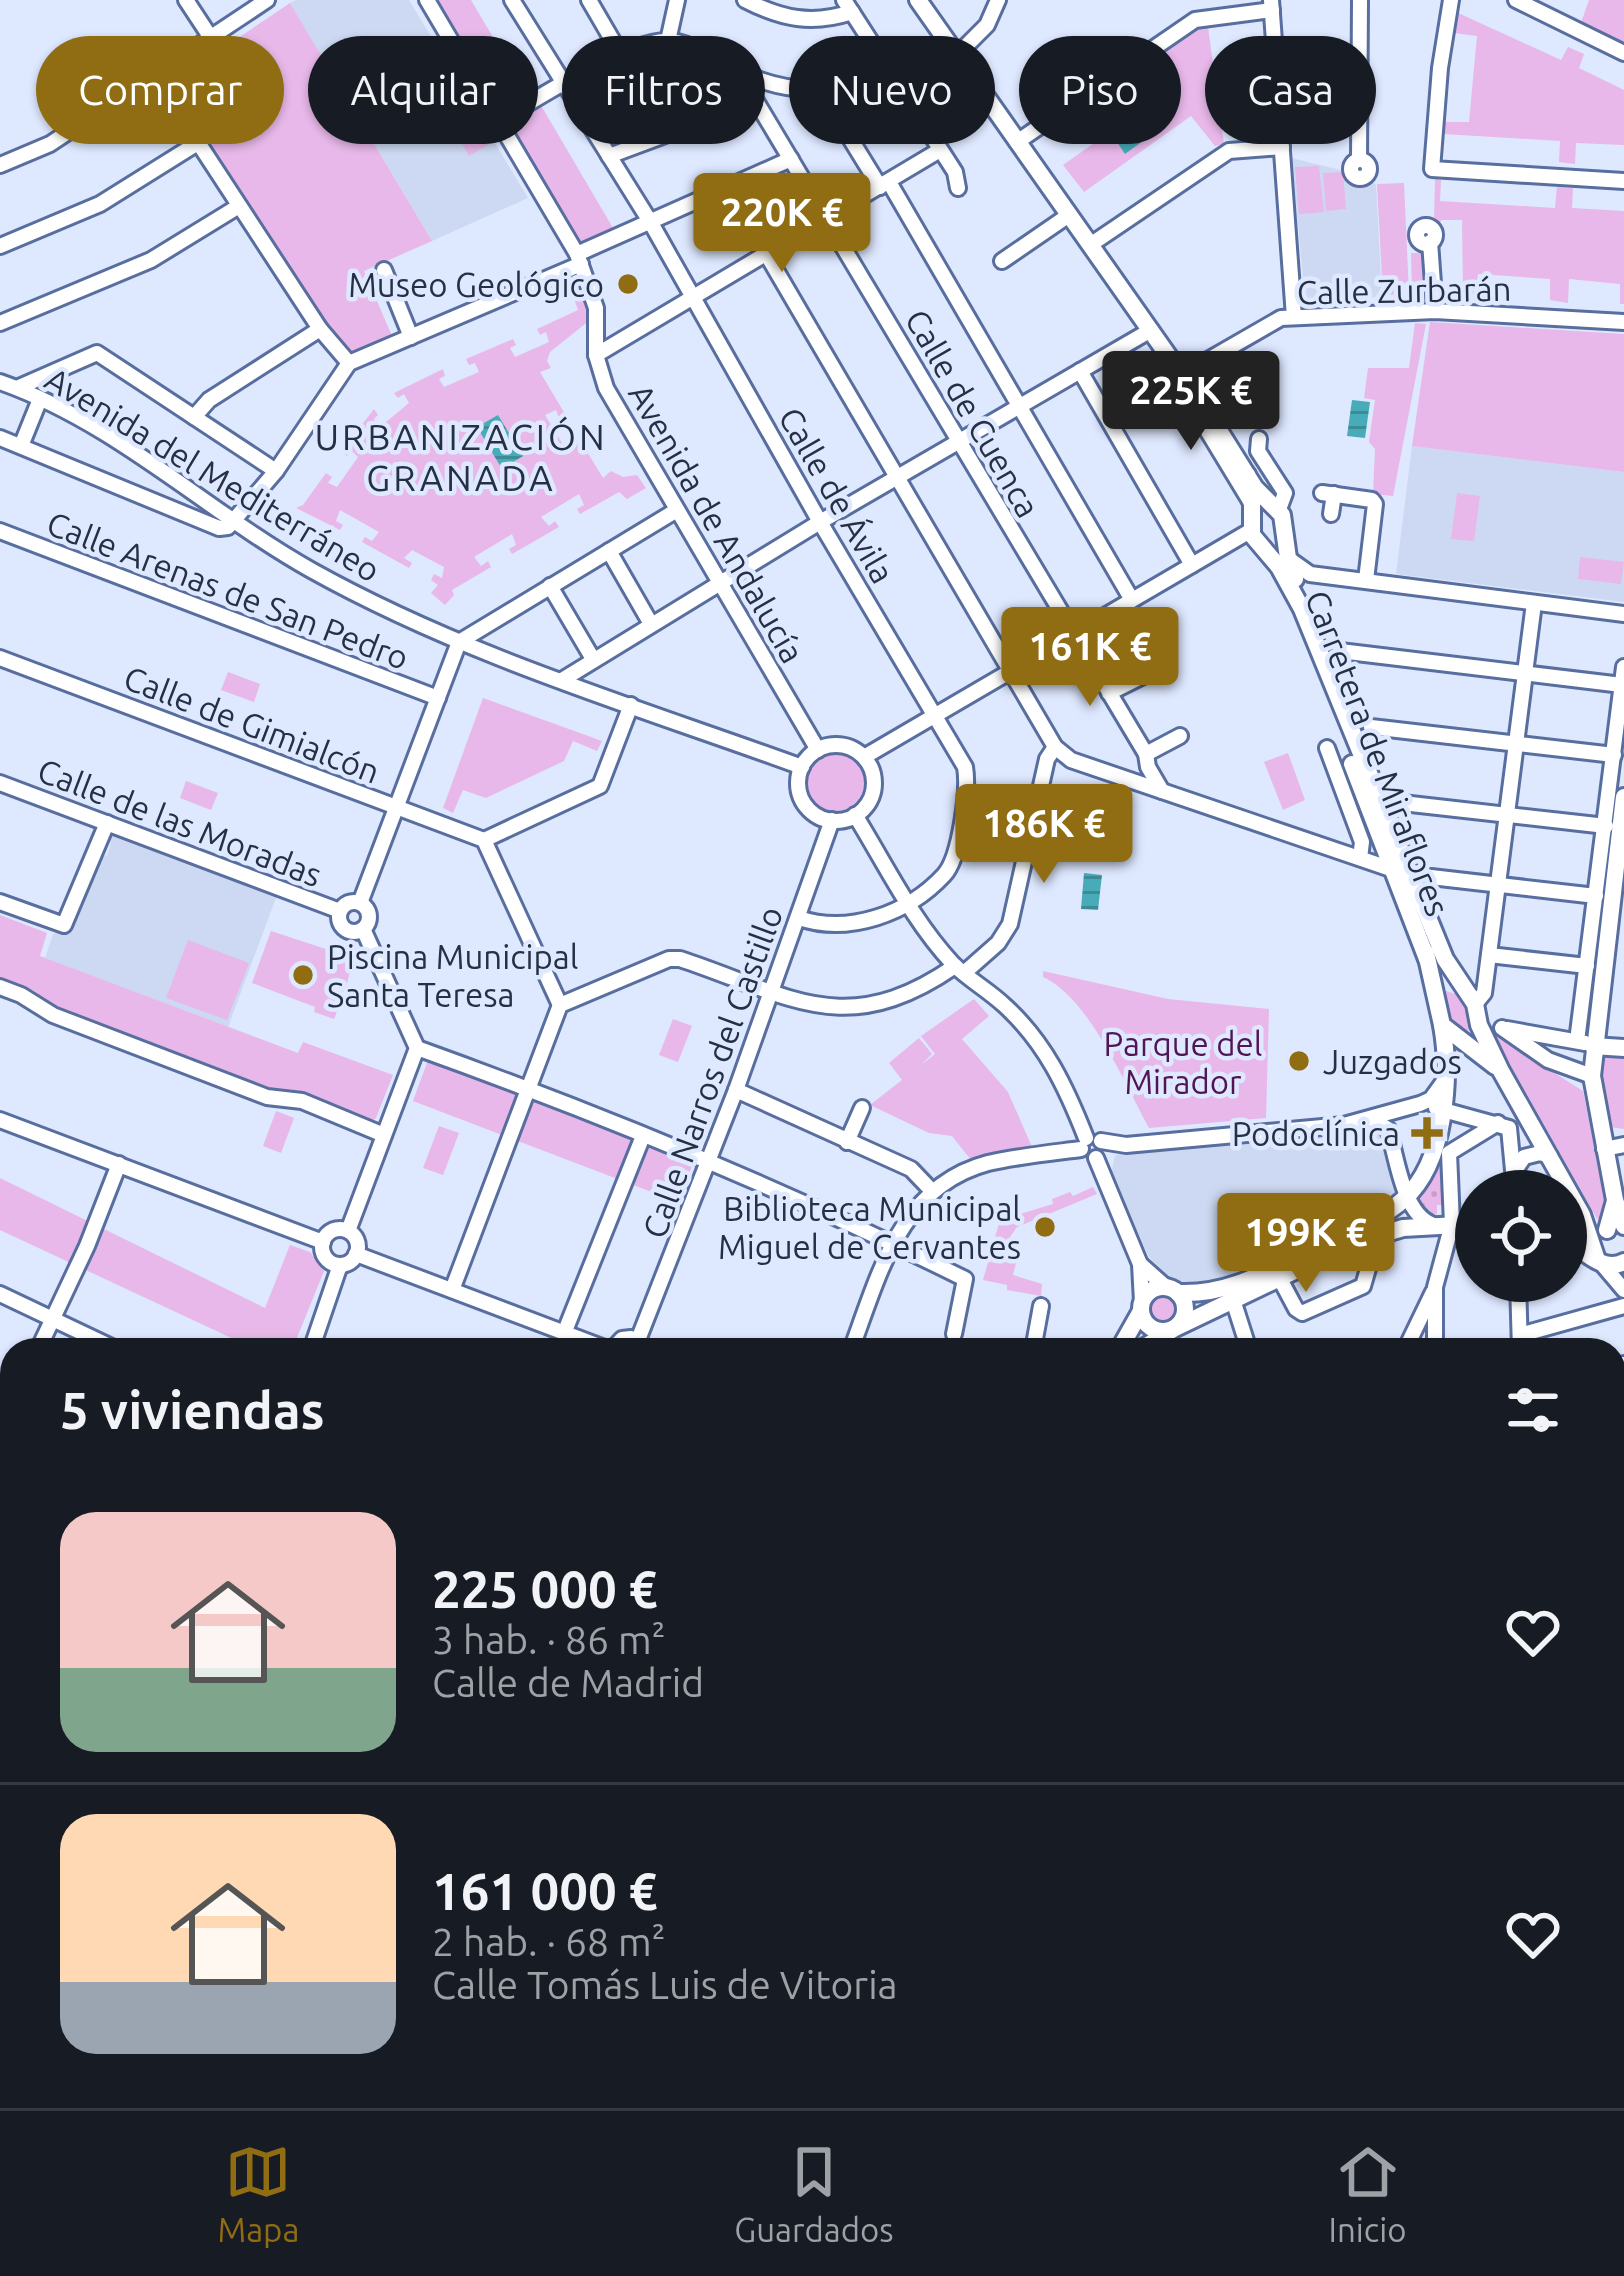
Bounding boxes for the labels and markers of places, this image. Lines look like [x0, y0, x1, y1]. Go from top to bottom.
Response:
pin: 220K € [684, 173, 880, 275]
place label: Museo Geológico [348, 266, 604, 303]
marker: Museo Geológico [615, 271, 641, 297]
pin: 225K € [1093, 351, 1289, 453]
pin: 161K € [992, 607, 1188, 709]
pin: 186K € [946, 784, 1142, 886]
place label: Piscina Municipal Santa Teresa [327, 938, 578, 1013]
marker: Piscina Municipal Santa Teresa [290, 962, 316, 988]
place label: Juzgados [1323, 1043, 1462, 1080]
marker: Juzgados [1286, 1048, 1312, 1074]
place label: Podoclínica [1232, 1115, 1400, 1152]
marker: Podoclínica [1411, 1117, 1443, 1149]
place label: Biblioteca Municipal Miguel de Cervantes [718, 1190, 1021, 1265]
pin: 199K € [1208, 1193, 1404, 1295]
marker: Biblioteca Municipal Miguel de Cervantes [1032, 1214, 1058, 1240]

